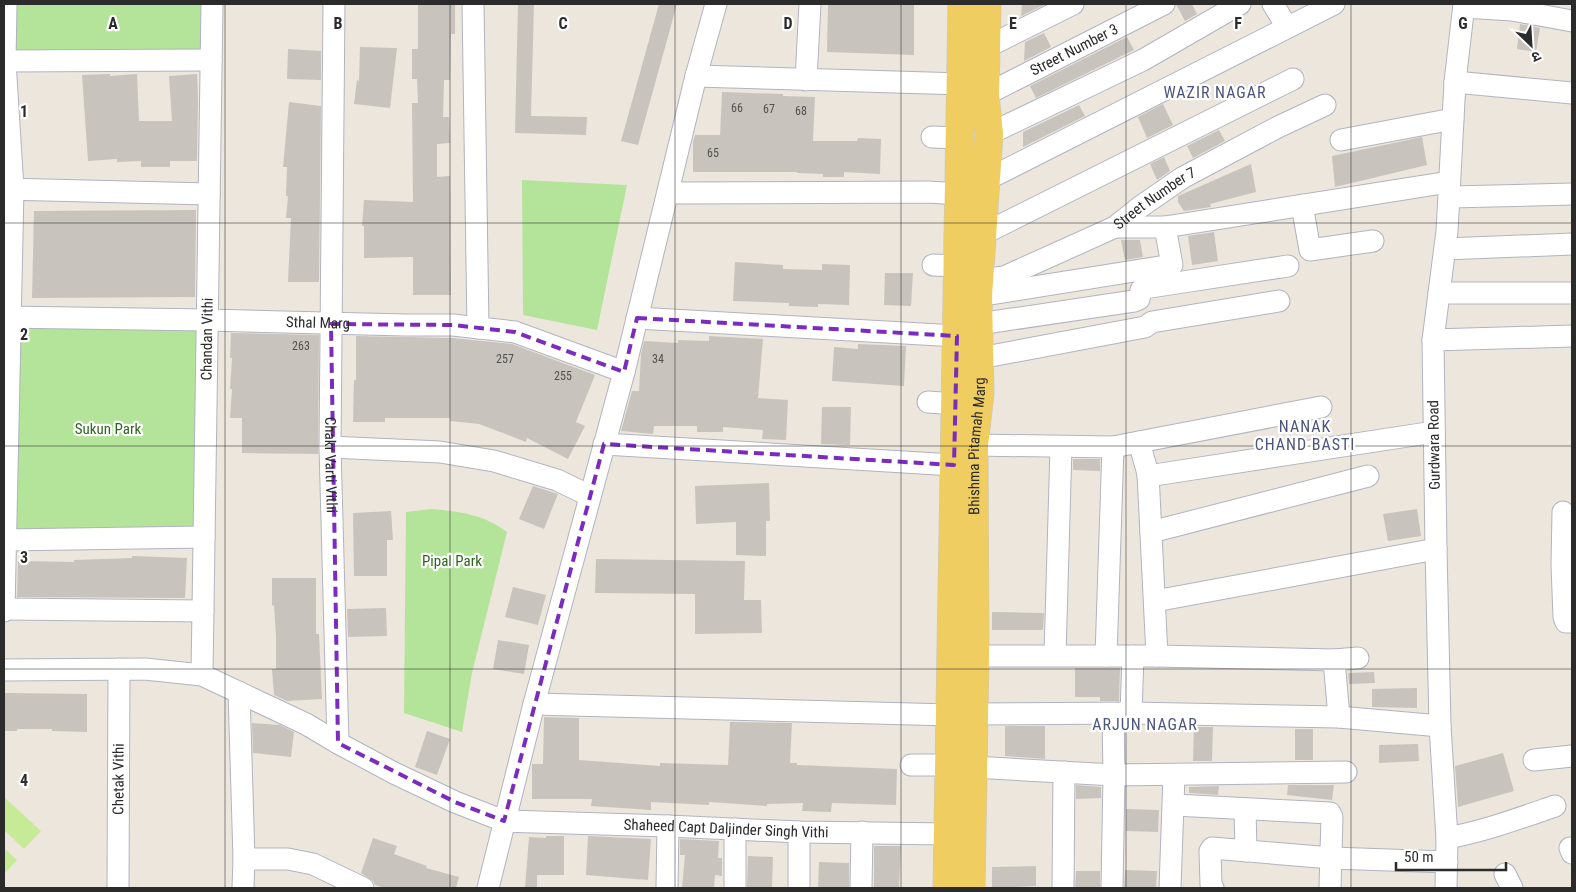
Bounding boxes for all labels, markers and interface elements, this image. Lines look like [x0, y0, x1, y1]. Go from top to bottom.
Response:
text: A [108, 14, 118, 33]
text: B [334, 14, 343, 33]
text: C [558, 14, 568, 33]
text: D [783, 14, 793, 33]
text: E [1009, 14, 1017, 33]
text: F [1234, 14, 1242, 33]
text: G [1458, 14, 1468, 33]
street label: Street Number 3 [1027, 20, 1121, 80]
north arrow [1506, 20, 1556, 70]
text: उ [1529, 48, 1544, 66]
district label: WAZIR NAGAR [1164, 83, 1266, 102]
house number: 66 [731, 101, 743, 115]
text: 1 [20, 102, 28, 121]
house number: 67 [763, 102, 775, 116]
house number: 68 [795, 104, 807, 118]
house number: 65 [707, 146, 719, 160]
street label: Street Number 7 [1110, 163, 1199, 233]
street label: Chandan Vithi [197, 298, 217, 380]
street label: Sthal Marg [286, 313, 350, 333]
text: 2 [20, 325, 28, 344]
house number: 263 [292, 339, 310, 353]
house number: 257 [496, 352, 514, 366]
house number: 34 [652, 352, 664, 366]
house number: 255 [554, 369, 572, 383]
street label: Bhishma Pitamah Marg [965, 377, 989, 515]
street label: Gurdwara Road [1424, 400, 1444, 490]
street label: Chakr Varti Vithi [321, 417, 341, 513]
district label: NANAK CHAND BASTI [1255, 417, 1355, 454]
park label: Sukun Park [75, 420, 141, 438]
text: 3 [20, 548, 28, 567]
park label: Pipal Park [422, 552, 482, 570]
district label: ARJUN NAGAR [1092, 715, 1198, 734]
street label: Chetak Vithi [109, 743, 128, 815]
text: 4 [20, 771, 28, 790]
street label: Shaheed Capt Daljinder Singh Vithi [623, 816, 829, 841]
scale bar [1396, 840, 1506, 872]
text: 50 m [1404, 848, 1434, 866]

